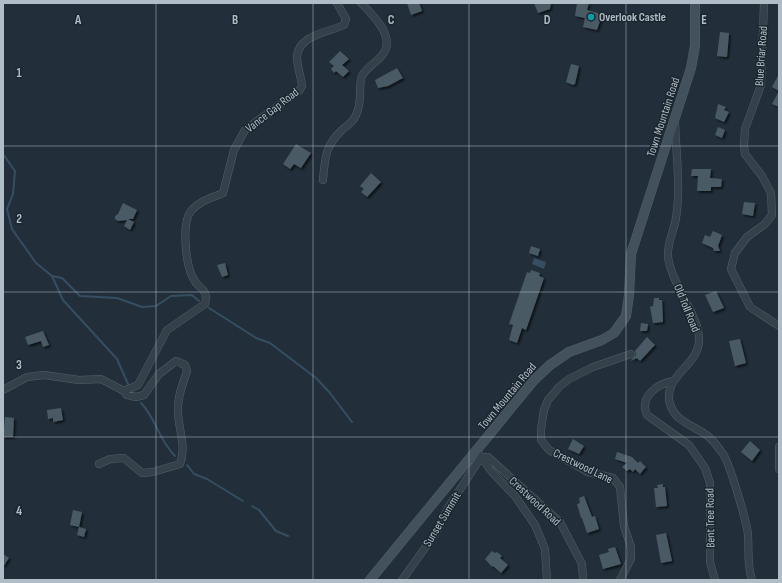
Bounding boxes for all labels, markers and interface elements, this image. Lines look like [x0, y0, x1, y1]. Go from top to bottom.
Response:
place label: Overlook Castle [599, 10, 666, 25]
text: A [74, 12, 82, 28]
text: B [232, 12, 238, 28]
text: C [388, 12, 395, 28]
text: D [544, 12, 551, 28]
marker: Overlook Castle [586, 12, 596, 22]
text: E [701, 12, 707, 28]
street label: Blue Briar Road [752, 25, 771, 87]
text: 1 [16, 65, 22, 81]
street label: Town Mountain Road [644, 76, 683, 159]
street label: Vance Gap Road [243, 85, 302, 136]
text: 2 [16, 211, 22, 227]
street label: Old Toll Road [670, 282, 703, 334]
text: 3 [16, 357, 22, 373]
street label: Town Mountain Road [475, 360, 540, 433]
street label: Crestwood Lane [551, 446, 615, 487]
street label: Crestwood Road [506, 474, 564, 529]
street label: Bent Tree Road [702, 488, 719, 548]
street label: Sunset Summit [420, 489, 465, 549]
text: 4 [16, 503, 22, 519]

